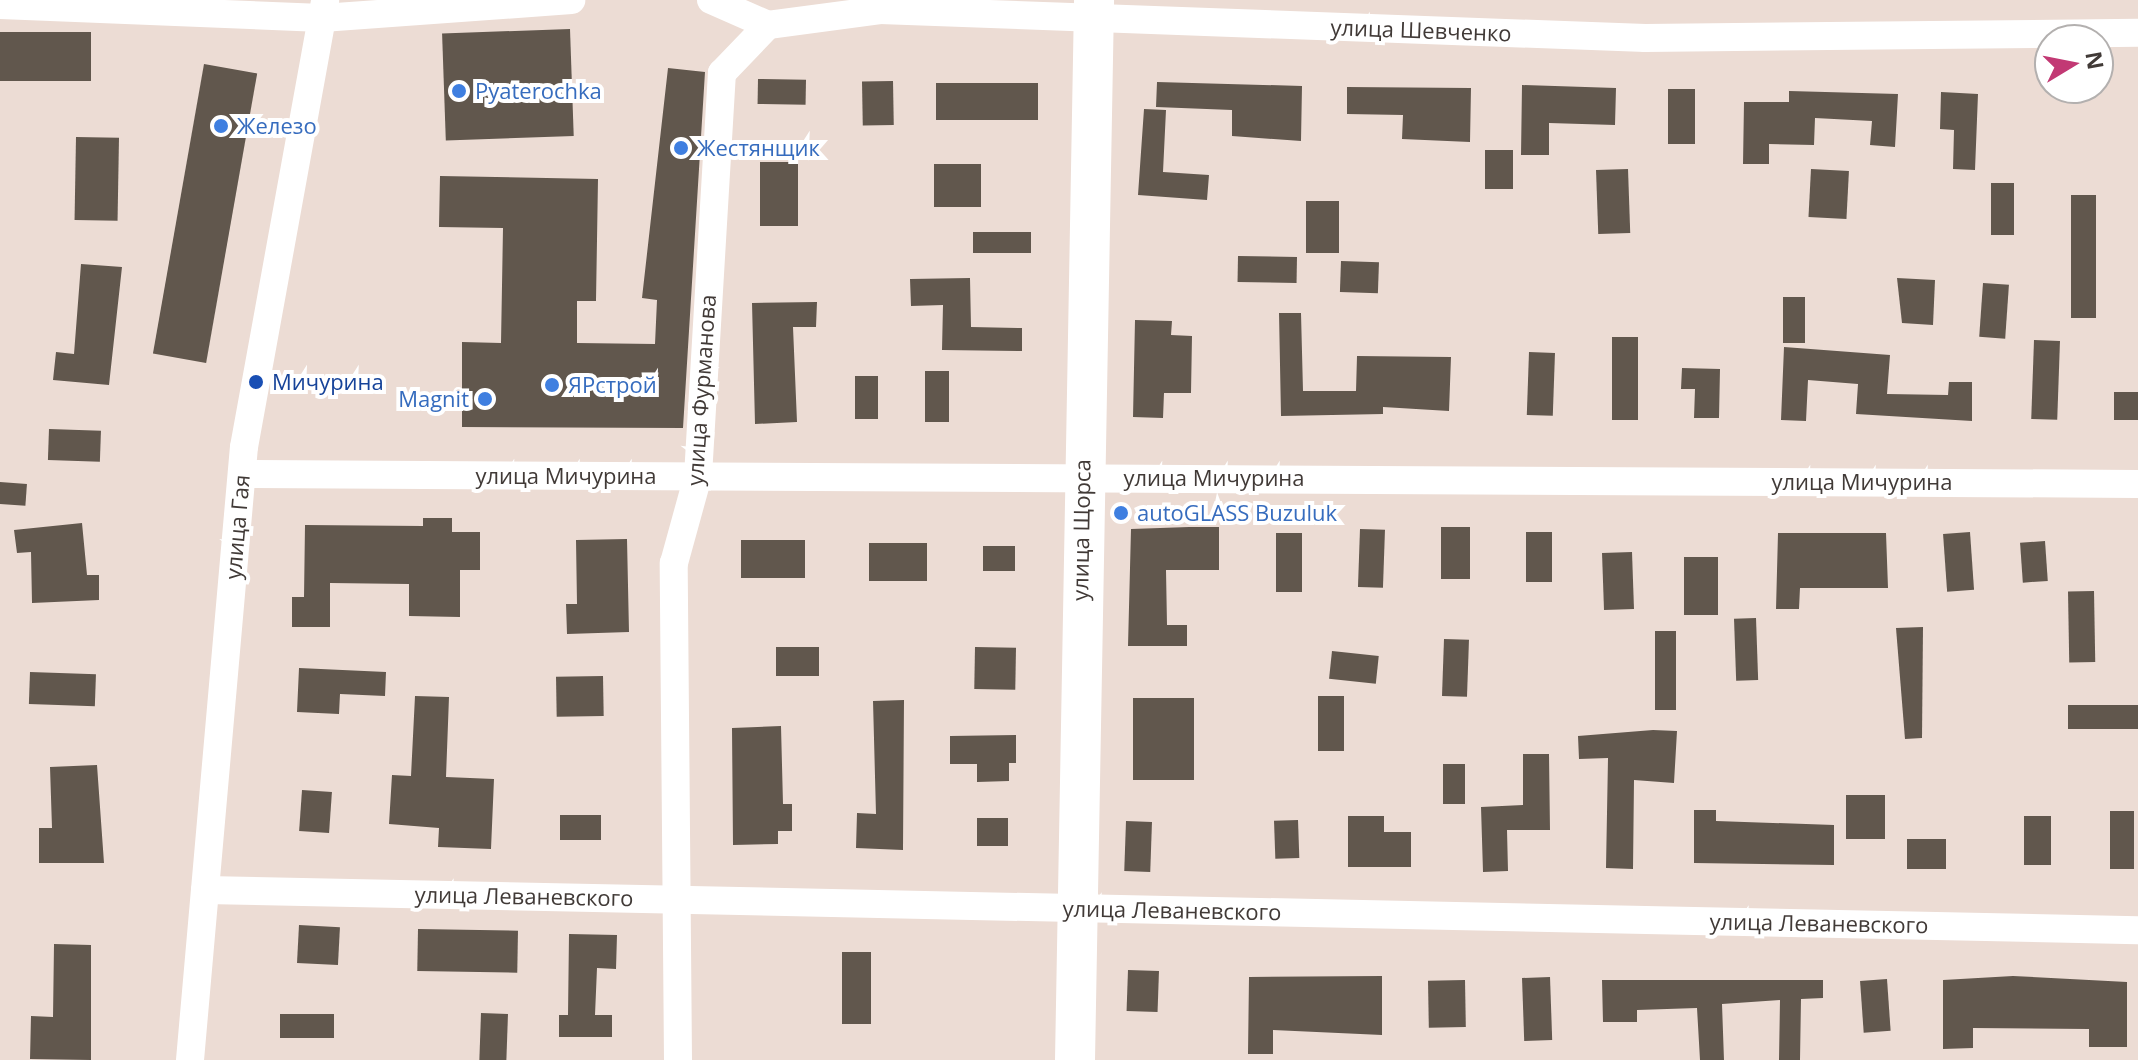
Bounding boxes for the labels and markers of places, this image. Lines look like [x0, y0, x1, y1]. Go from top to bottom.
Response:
place label: Pyaterochka [475, 78, 602, 104]
marker: Pyaterochka [450, 82, 468, 100]
place label: Железо [237, 113, 317, 139]
marker: Железо [212, 117, 230, 135]
place label: Жестянщик [697, 135, 820, 161]
marker: Жестянщик [672, 139, 690, 157]
place label: Мичурина [272, 369, 384, 395]
place label: ЯРстрой [568, 372, 657, 398]
marker: Мичурина [247, 373, 265, 391]
marker: ЯРстрой [543, 376, 561, 394]
place label: Magnit [398, 386, 469, 412]
marker: Magnit [476, 390, 494, 408]
place label: autoGLASS Buzuluk [1137, 500, 1337, 526]
marker: autoGLASS Buzuluk [1112, 504, 1130, 522]

